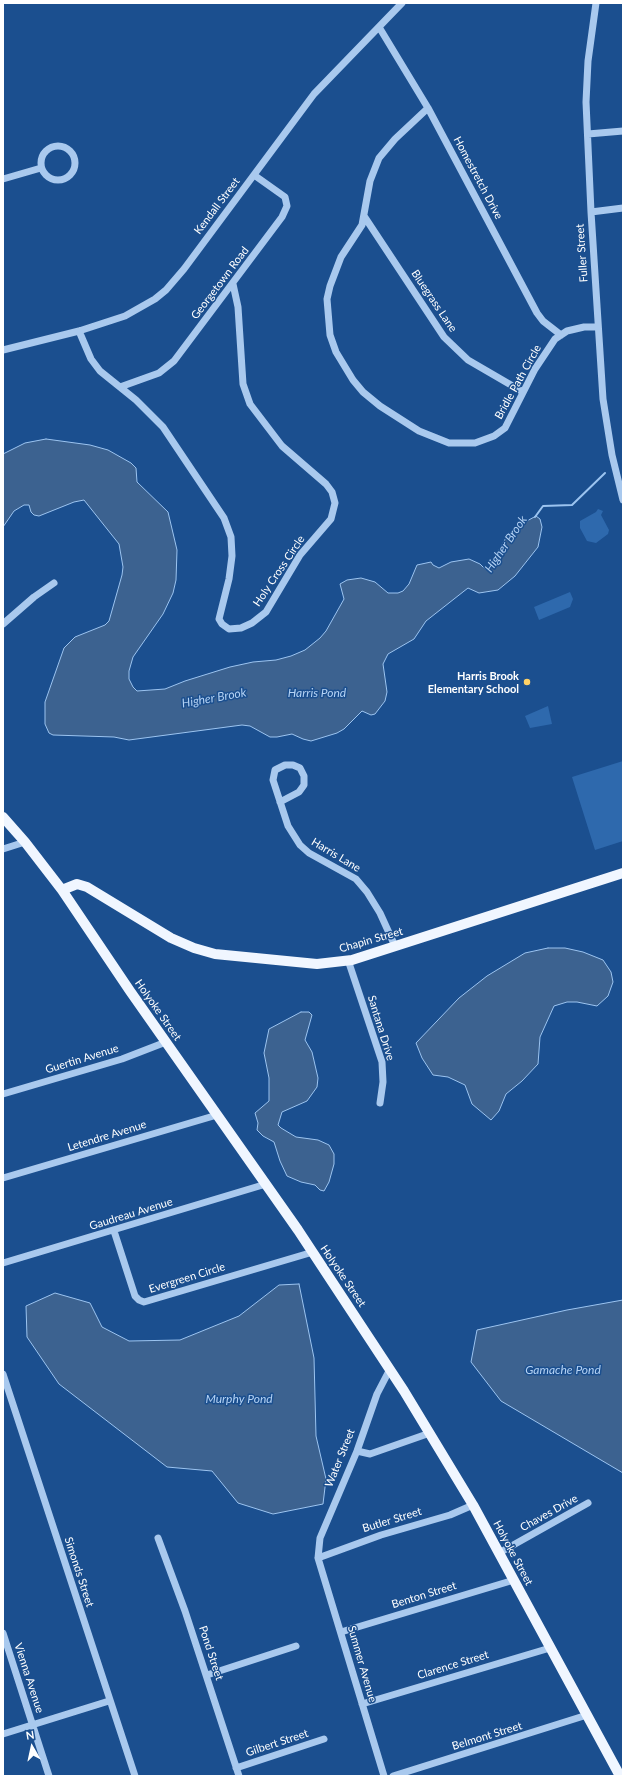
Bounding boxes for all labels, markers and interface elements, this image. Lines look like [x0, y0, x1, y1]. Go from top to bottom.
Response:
street label: Homestretch Drive [451, 134, 505, 222]
street label: Kendall Street [191, 175, 243, 237]
street label: Fuller Street [573, 223, 591, 283]
street label: Georgetown Road [188, 244, 252, 322]
street label: Bluegrass Lane [408, 267, 460, 335]
street label: Bridle Path Circle [492, 342, 544, 422]
water label: Higher Brook [482, 513, 530, 575]
street label: Holy Cross Circle [250, 533, 308, 609]
place label: Harris Brook Elementary School [428, 669, 519, 695]
marker: Harris Brook Elementary School [522, 677, 532, 687]
water label: Higher Brook [181, 685, 247, 711]
water label: Harris Pond [288, 686, 346, 700]
street label: Harris Lane [309, 835, 363, 875]
street label: Chapin Street [338, 925, 404, 955]
street label: Holyoke Street [132, 977, 184, 1043]
street label: Santana Drive [365, 994, 397, 1062]
street label: Guertin Avenue [44, 1042, 120, 1076]
street label: Letendre Avenue [66, 1118, 148, 1154]
street label: Gaudreau Avenue [88, 1195, 174, 1233]
street label: Holyoke Street [317, 1243, 369, 1309]
street label: Evergreen Circle [147, 1260, 227, 1296]
water label: Gamache Pond [525, 1363, 601, 1377]
water label: Murphy Pond [205, 1392, 273, 1406]
street label: Water Street [322, 1427, 358, 1489]
street label: Chaves Drive [518, 1492, 580, 1534]
street label: Butler Street [361, 1505, 423, 1535]
street label: Holyoke Street [490, 1518, 536, 1588]
street label: Simonds Street [61, 1535, 97, 1609]
street label: Benton Street [390, 1579, 458, 1611]
street label: Pond Street [196, 1624, 226, 1682]
street label: Summer Avenue [345, 1624, 379, 1704]
street label: Vienna Avenue [11, 1641, 47, 1715]
street label: Clarence Street [416, 1648, 490, 1682]
street label: Belmont Street [450, 1719, 524, 1753]
north arrow [12, 1727, 52, 1767]
street label: Gilbert Street [244, 1727, 310, 1759]
text: N [25, 1728, 35, 1742]

